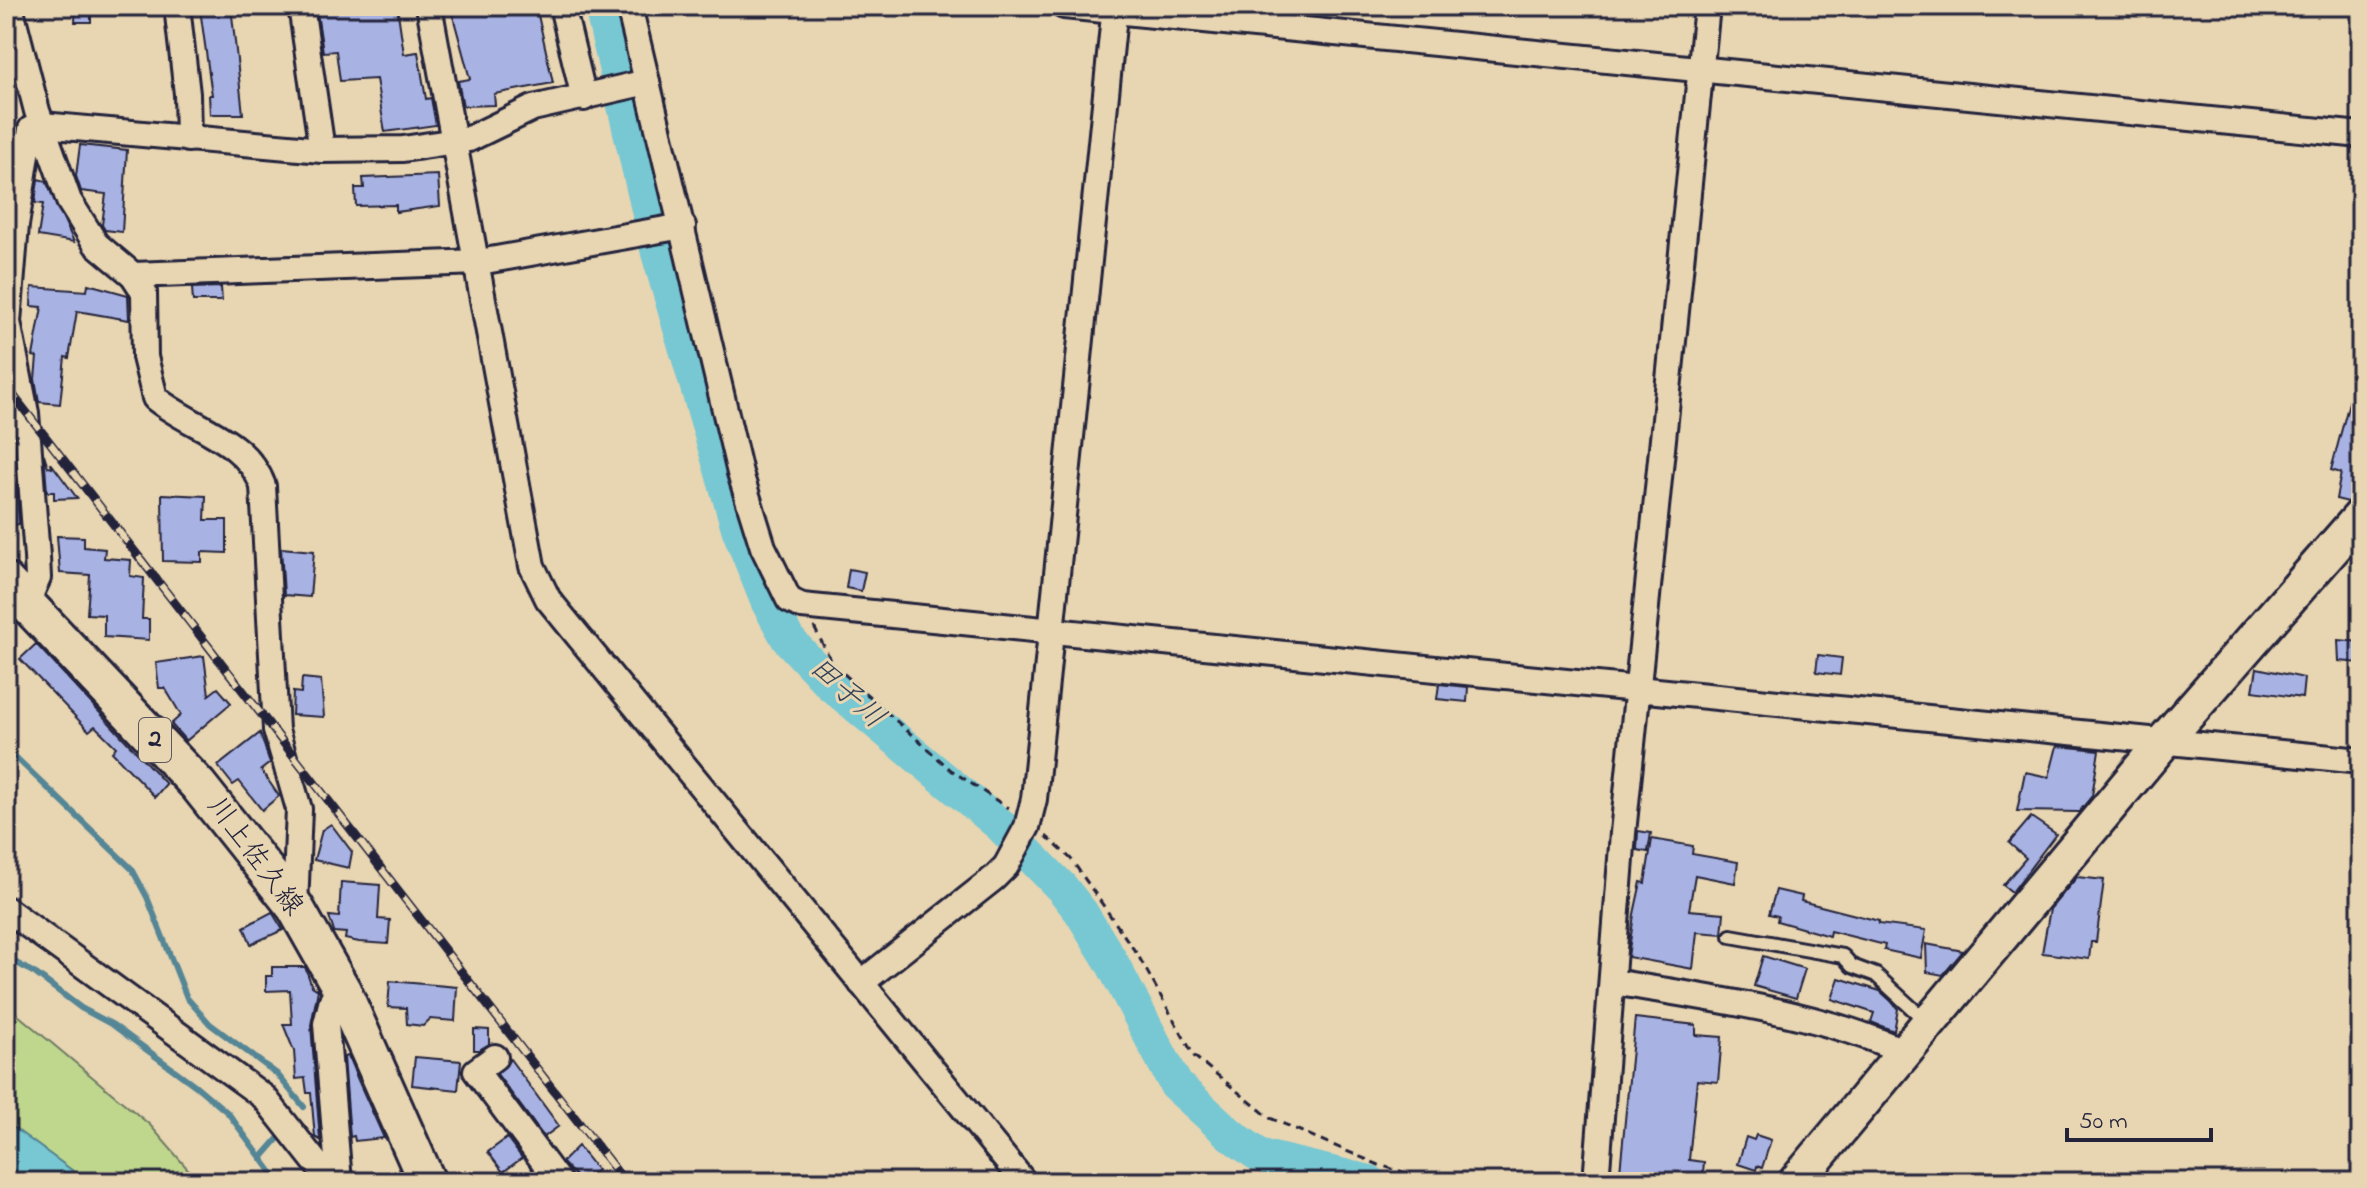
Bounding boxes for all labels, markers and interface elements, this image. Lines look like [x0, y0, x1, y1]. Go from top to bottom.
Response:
water label: 田子川 [798, 648, 894, 740]
road number: 2 [139, 718, 171, 762]
street label: 川上佐久線 [195, 789, 313, 925]
scale bar [2067, 1092, 2211, 1142]
text: 50 m [2079, 1105, 2128, 1140]

